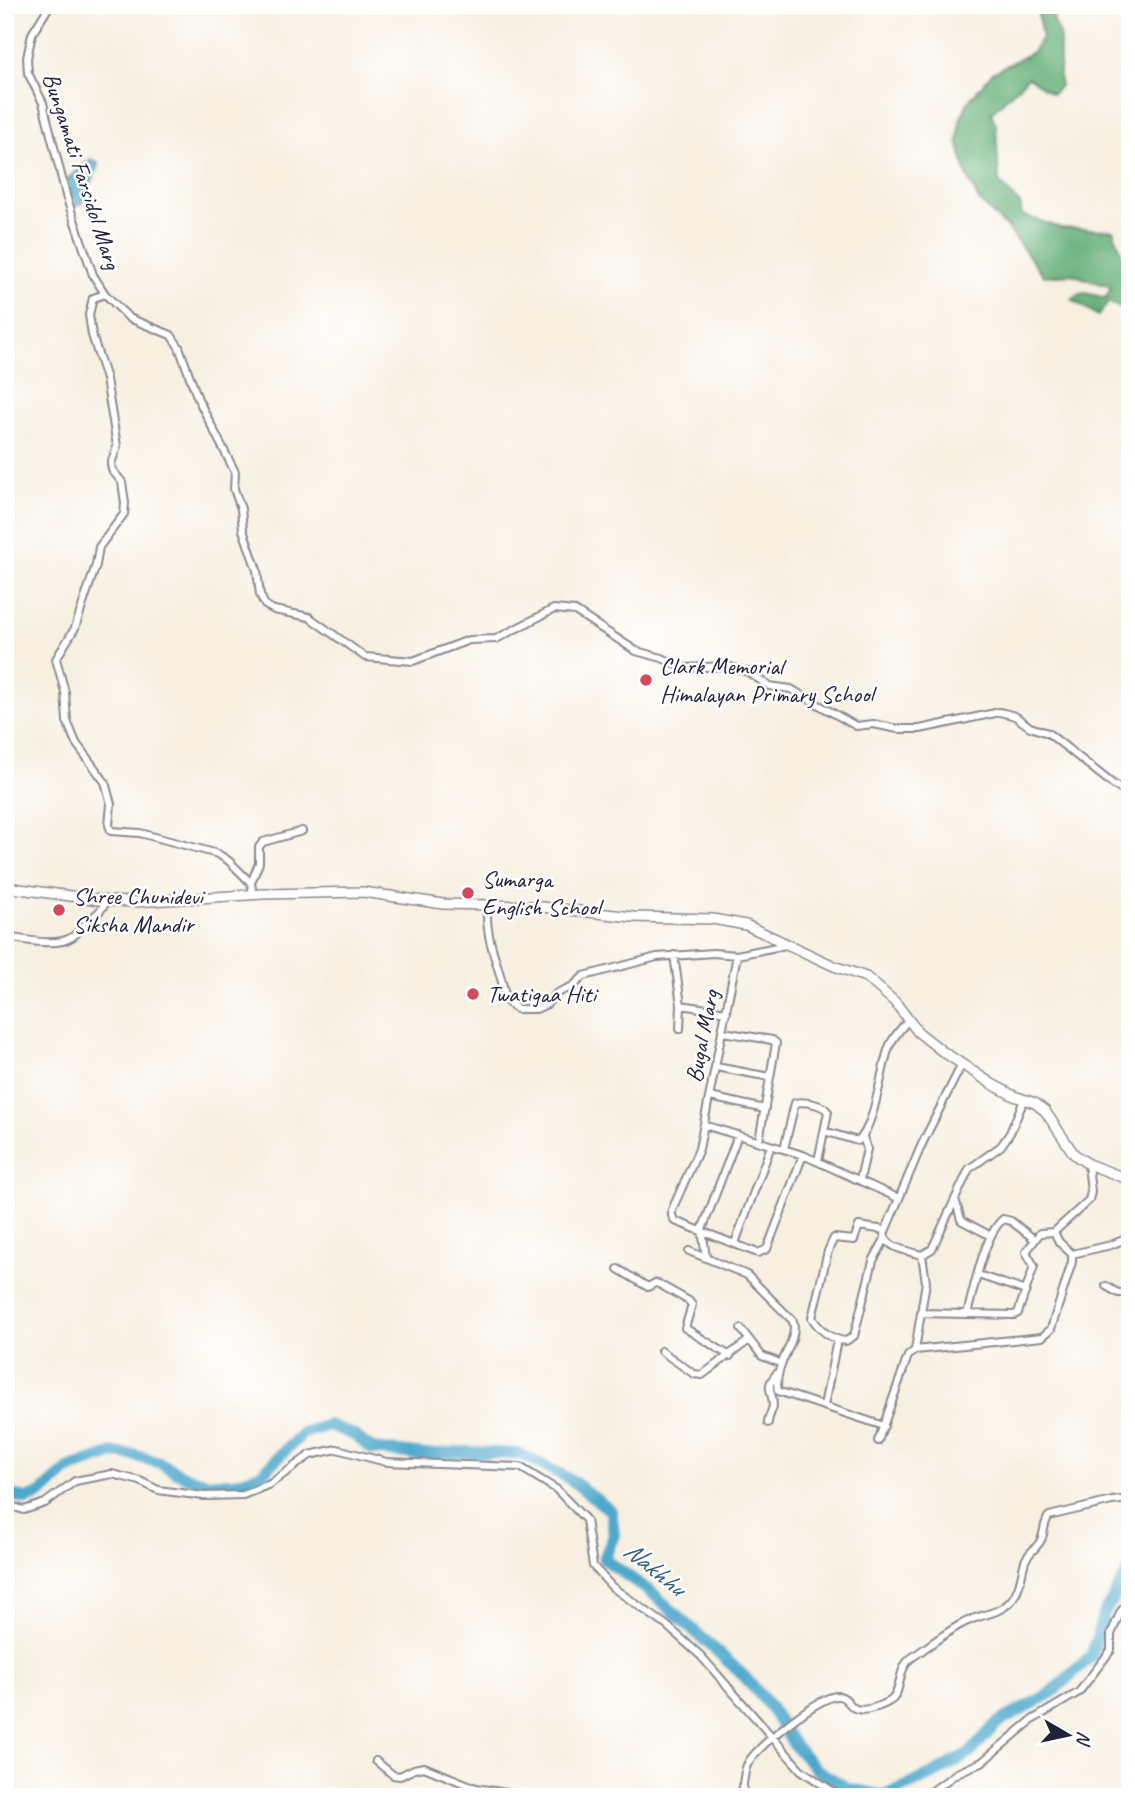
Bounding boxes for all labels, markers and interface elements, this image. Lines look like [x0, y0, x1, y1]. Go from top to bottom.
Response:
street label: Bungamati Farsidol Marg [36, 69, 128, 274]
place label: Clark Memorial Himalayan Primary School [660, 651, 877, 709]
marker: Clark Memorial Himalayan Primary School [638, 672, 654, 688]
place label: Sumarga English School [482, 864, 604, 922]
place label: Shree Chunidevi Siksha Mandir [73, 881, 206, 939]
marker: Sumarga English School [460, 885, 476, 901]
marker: Shree Chunidevi Siksha Mandir [51, 902, 67, 918]
place label: Twatigaa Hiti [487, 979, 600, 1009]
marker: Twatigaa Hiti [465, 986, 481, 1002]
street label: Bugal Marg [678, 986, 726, 1085]
water label: Nakhhu [617, 1534, 696, 1606]
north arrow [1034, 1700, 1104, 1770]
text: N [1071, 1730, 1097, 1748]

